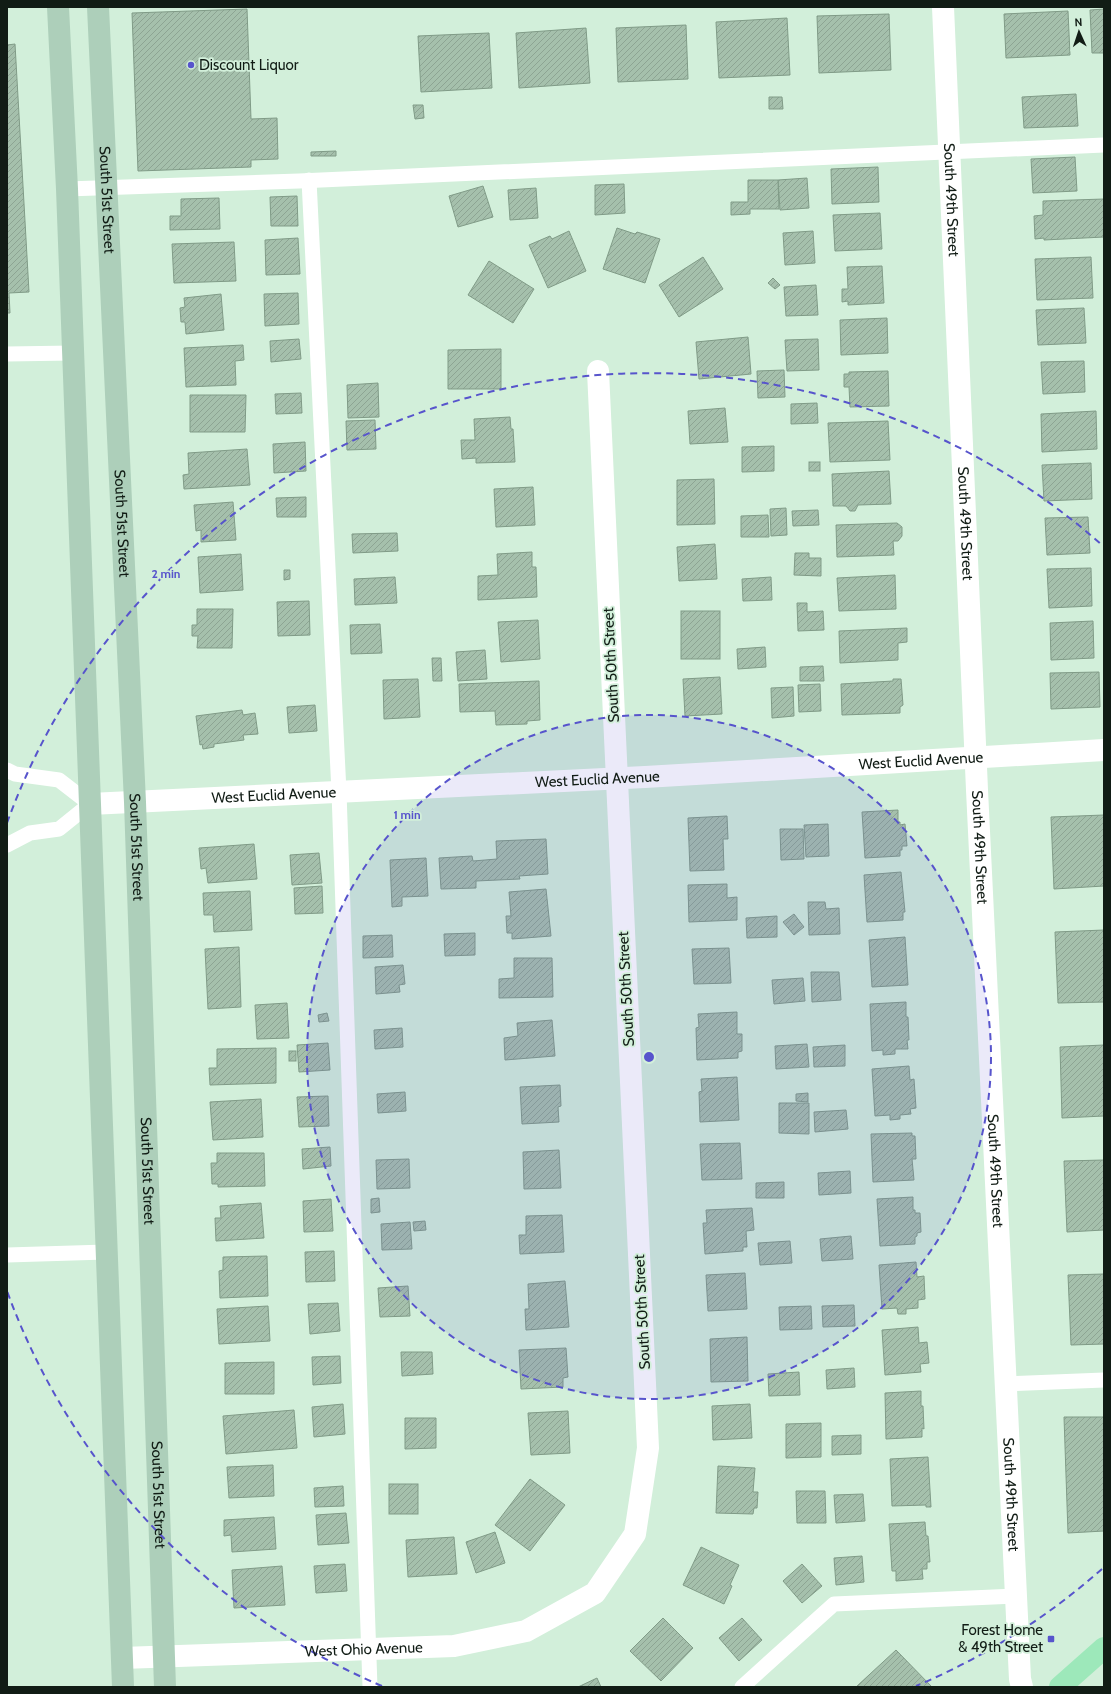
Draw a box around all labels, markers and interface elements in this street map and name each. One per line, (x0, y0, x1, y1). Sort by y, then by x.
north arrow (1059, 12, 1099, 52)
text: N (1074, 15, 1083, 29)
place label: Discount Liquor (199, 56, 299, 74)
marker: Discount Liquor (186, 60, 196, 70)
street label: South 49th Street (940, 143, 963, 257)
street label: South 51st Street (95, 146, 118, 254)
street label: South 49th Street (954, 466, 977, 581)
street label: South 51st Street (111, 469, 134, 578)
text: 2 min (152, 566, 180, 581)
street label: South 50th Street (599, 607, 623, 723)
street label: West Euclid Avenue (858, 748, 984, 773)
street label: West Euclid Avenue (535, 767, 661, 791)
street label: West Euclid Avenue (211, 783, 337, 807)
street label: South 49th Street (968, 790, 992, 904)
street label: South 51st Street (126, 793, 147, 901)
text: 1 min (393, 807, 421, 822)
street label: South 50th Street (614, 931, 638, 1047)
centre of rings (642, 1050, 656, 1064)
street label: South 49th Street (984, 1114, 1007, 1228)
street label: South 51st Street (137, 1117, 158, 1225)
street label: South 50th Street (630, 1254, 654, 1370)
street label: South 49th Street (999, 1437, 1023, 1552)
street label: South 51st Street (148, 1441, 169, 1549)
place label: Forest Home & 49th Street (958, 1621, 1043, 1656)
marker: Forest Home & 49th Street (1046, 1634, 1056, 1644)
street label: West Ohio Avenue (305, 1638, 423, 1660)

